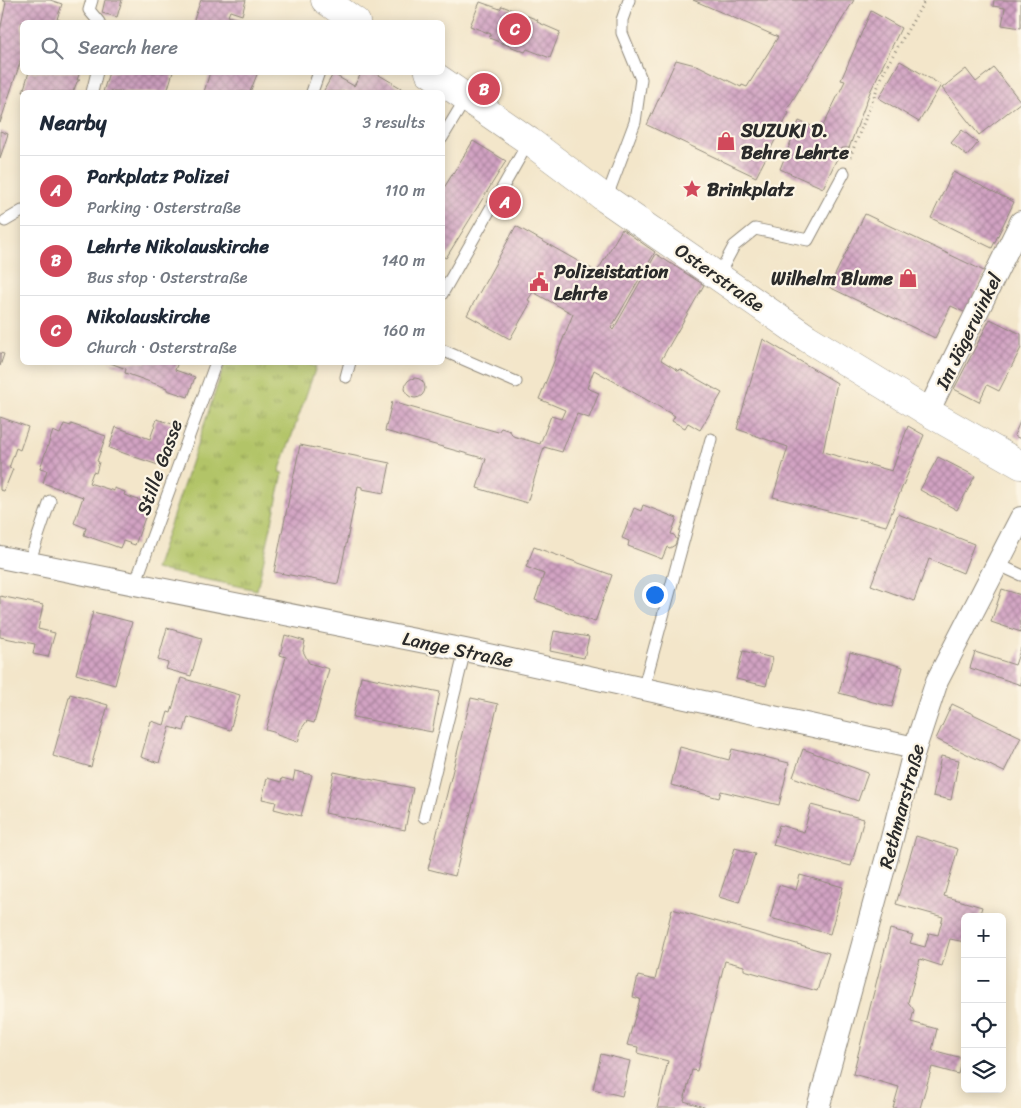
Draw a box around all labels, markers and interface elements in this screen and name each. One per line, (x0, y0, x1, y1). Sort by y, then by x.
pin: C (499, 10, 531, 48)
search box (20, 20, 445, 75)
text: Search here (78, 31, 178, 64)
icon: search (38, 34, 66, 62)
pin: B (468, 70, 500, 108)
text: Nearby (40, 104, 106, 142)
text: 3 results (362, 108, 425, 137)
place label: SUZUKI D. Behre Lehrte (740, 114, 849, 169)
shop icon: SUZUKI D. Behre Lehrte (715, 130, 737, 152)
text: Parkplatz Polizei (87, 160, 229, 193)
place label: Brinkplatz (707, 173, 795, 206)
text: A (51, 176, 61, 205)
text: 110 m (385, 176, 425, 205)
place icon: Brinkplatz (681, 178, 703, 200)
pin: A (489, 183, 521, 221)
text: Parking · Osterstraße (87, 193, 241, 222)
text: Lehrte Nikolauskirche (87, 230, 269, 263)
street label: Osterstraße (668, 234, 772, 321)
text: B (51, 246, 61, 275)
text: 140 m (382, 246, 425, 275)
place label: Polizeistation Lehrte (554, 255, 669, 310)
place label: Wilhelm Blume (771, 262, 893, 295)
text: Bus stop · Osterstraße (87, 263, 247, 292)
shop icon: Wilhelm Blume (897, 267, 919, 289)
street label: Im Jägerwinkel (926, 267, 1011, 396)
public building icon: Polizeistation Lehrte (528, 271, 550, 293)
text: Nikolauskirche (87, 300, 210, 333)
text: C (51, 316, 61, 345)
text: 160 m (382, 316, 425, 345)
text: Church · Osterstraße (87, 333, 237, 362)
street label: Stille Gasse (127, 414, 192, 520)
your location (642, 582, 668, 608)
street label: Lange Straße (399, 622, 517, 677)
street label: Rethmarstraße (869, 740, 934, 872)
map controls (961, 913, 1006, 1093)
button: + (961, 913, 1006, 958)
button: − (961, 958, 1006, 1003)
button: locate (961, 1003, 1006, 1048)
button: layers (961, 1048, 1006, 1093)

